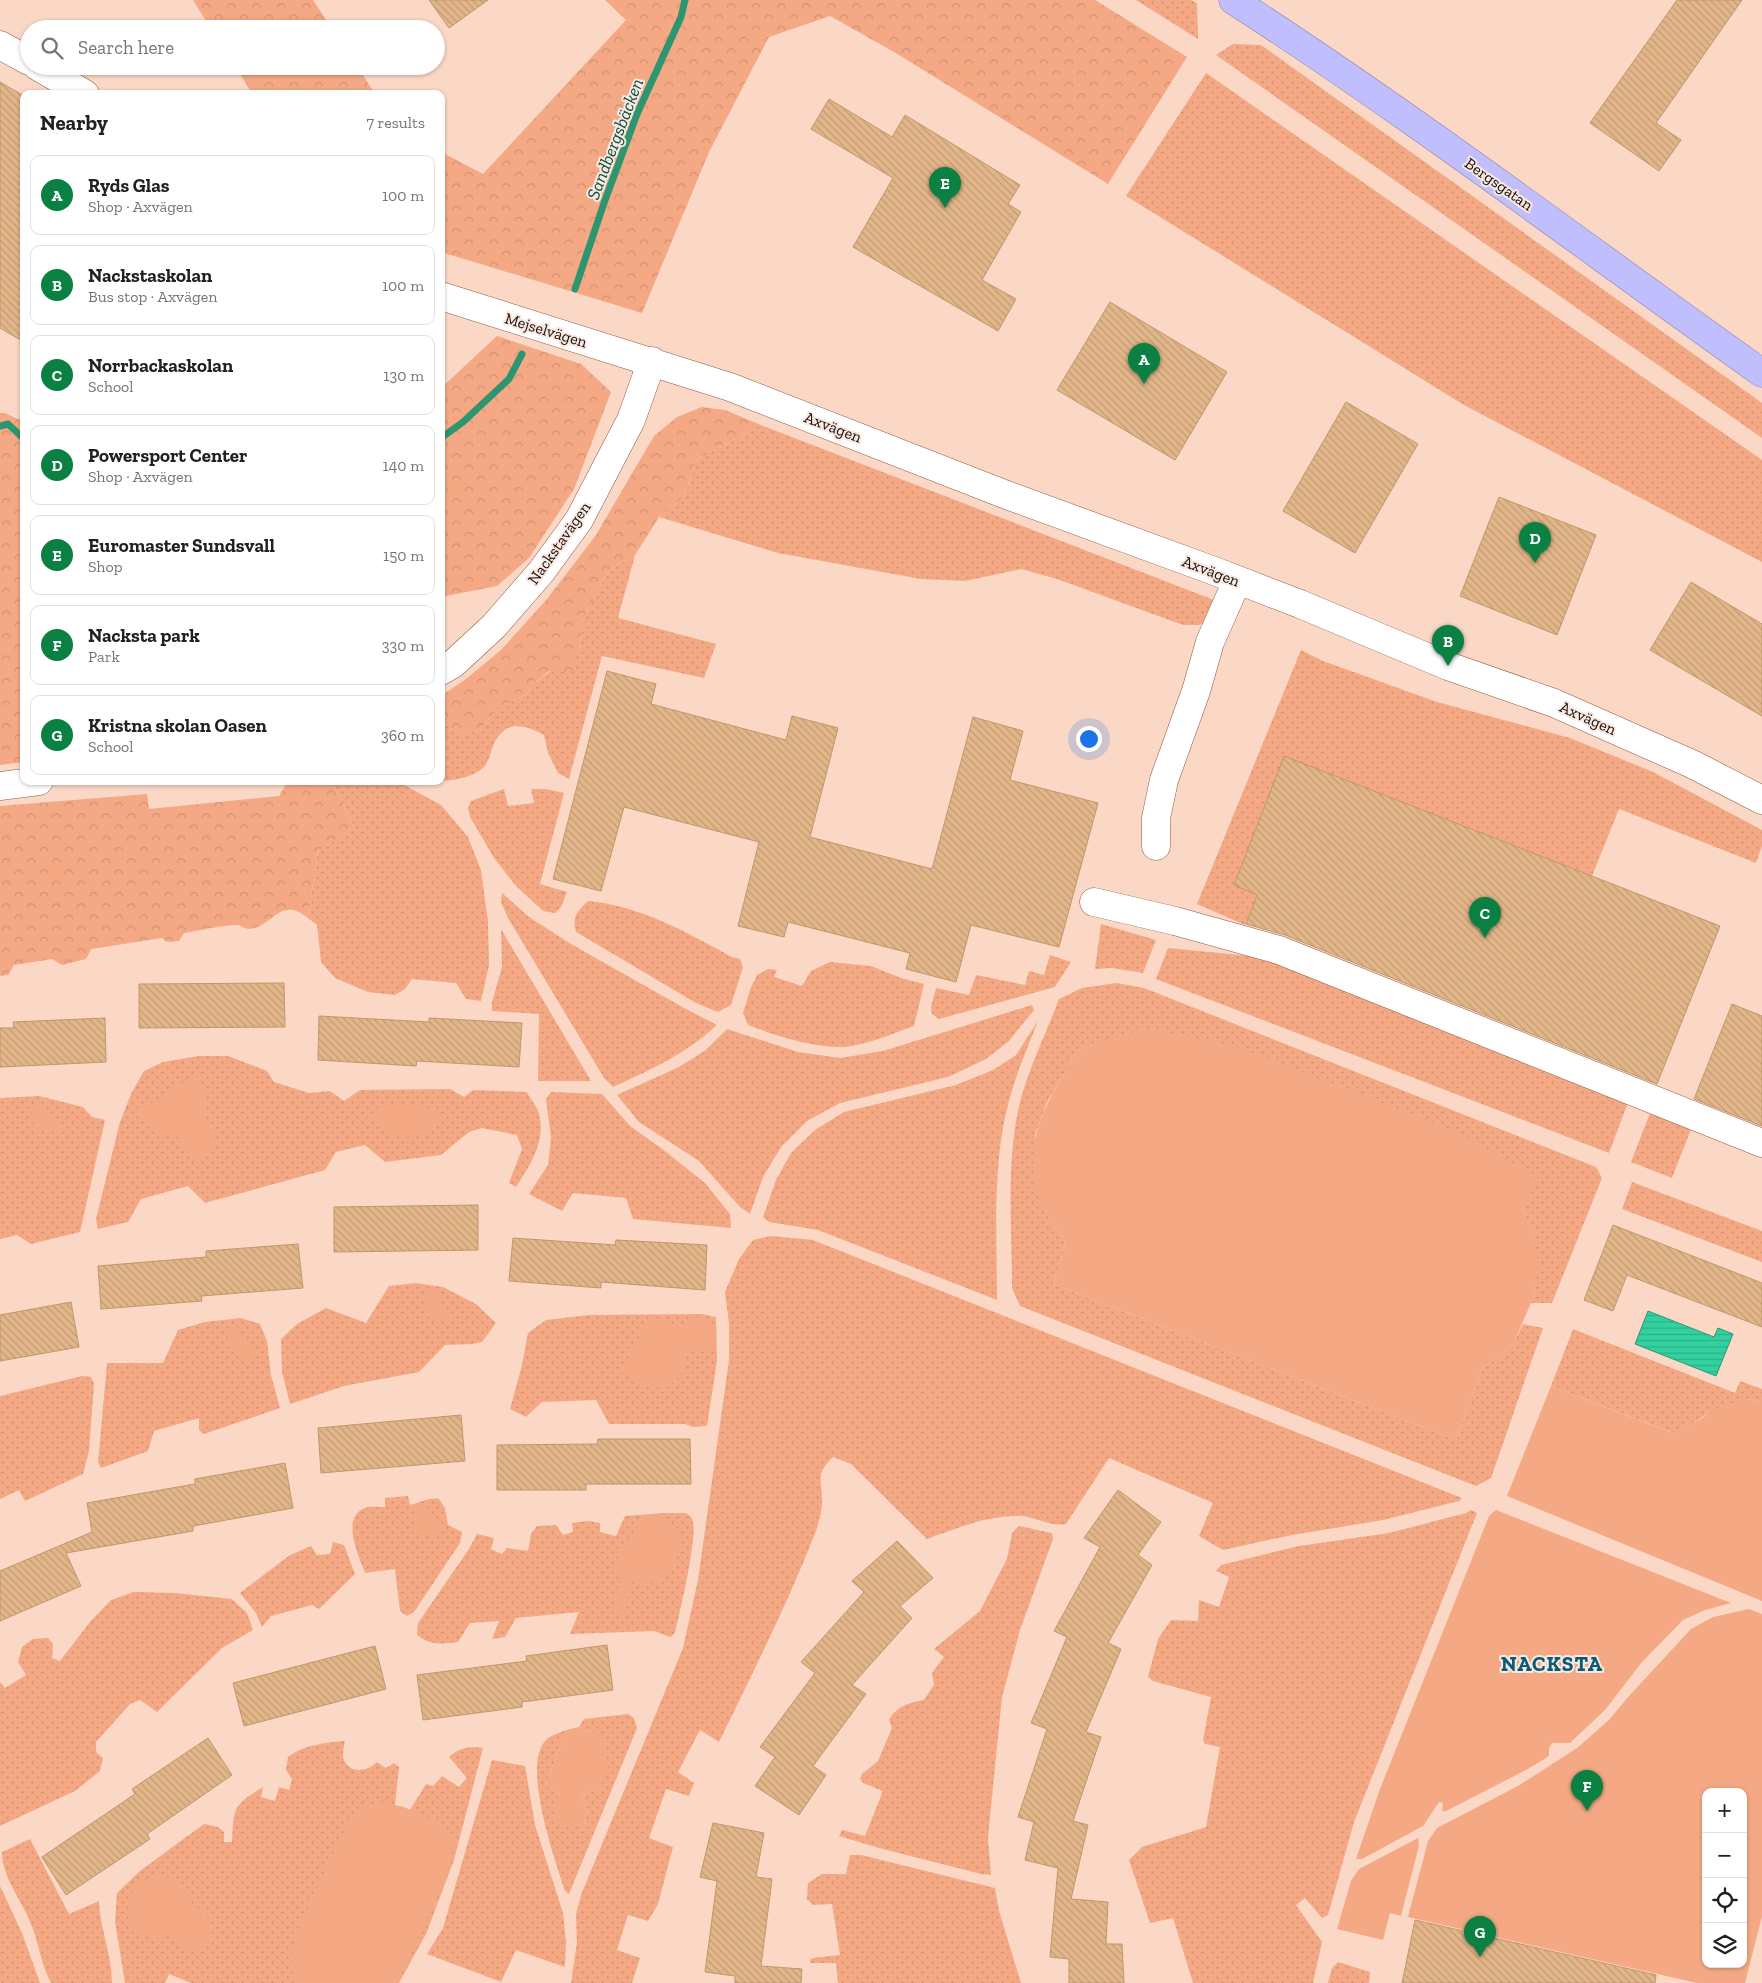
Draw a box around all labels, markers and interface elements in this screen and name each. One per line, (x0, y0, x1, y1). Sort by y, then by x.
search box (20, 20, 445, 75)
icon: search (38, 34, 66, 62)
text: Search here (78, 36, 174, 59)
water label: Sandbergsbäcken (582, 75, 648, 203)
text: Nearby (40, 110, 108, 135)
text: 7 results (366, 113, 425, 132)
street label: Bergsgatan (1461, 154, 1537, 215)
pin: E (929, 167, 961, 208)
text: Ryds Glas (88, 174, 170, 197)
text: A (52, 186, 63, 205)
text: 100 m (382, 186, 424, 205)
text: Shop · Axvägen (88, 197, 193, 216)
text: Nackstaskolan (88, 264, 212, 287)
text: B (52, 276, 62, 295)
text: 100 m (382, 276, 424, 295)
text: Bus stop · Axvägen (88, 287, 217, 306)
street label: Mejselvägen (502, 308, 590, 352)
pin: A (1128, 343, 1160, 384)
text: Norrbackaskolan (88, 354, 233, 377)
text: C (52, 366, 62, 385)
text: 130 m (383, 366, 424, 385)
text: School (88, 377, 134, 396)
street label: Axvägen (802, 407, 865, 447)
text: Powersport Center (88, 444, 247, 467)
text: D (51, 456, 63, 475)
text: 140 m (383, 456, 424, 475)
text: Shop · Axvägen (88, 467, 193, 486)
street label: Nackstavägen (524, 497, 595, 588)
pin: D (1519, 522, 1551, 563)
text: Euromaster Sundsvall (88, 534, 275, 557)
text: E (52, 546, 62, 565)
text: 150 m (383, 546, 424, 565)
street label: Axvägen (1180, 551, 1243, 591)
text: Shop (88, 557, 123, 576)
text: Nacksta park (88, 624, 200, 647)
pin: B (1432, 625, 1464, 666)
text: F (52, 636, 62, 655)
text: 330 m (382, 636, 424, 655)
text: Park (88, 647, 120, 666)
street label: Axvägen (1557, 697, 1620, 739)
text: Kristna skolan Oasen (88, 714, 267, 737)
text: G (52, 726, 62, 745)
text: 360 m (381, 726, 424, 745)
your location (1076, 726, 1102, 752)
text: School (88, 737, 134, 756)
pin: C (1469, 897, 1501, 938)
district label: NACKSTA (1501, 1651, 1603, 1676)
pin: F (1571, 1770, 1603, 1811)
map controls (1702, 1788, 1747, 1968)
button: + (1702, 1788, 1747, 1833)
button: − (1702, 1833, 1747, 1878)
button: locate (1702, 1878, 1747, 1923)
pin: G (1464, 1916, 1496, 1957)
button: layers (1702, 1923, 1747, 1968)

